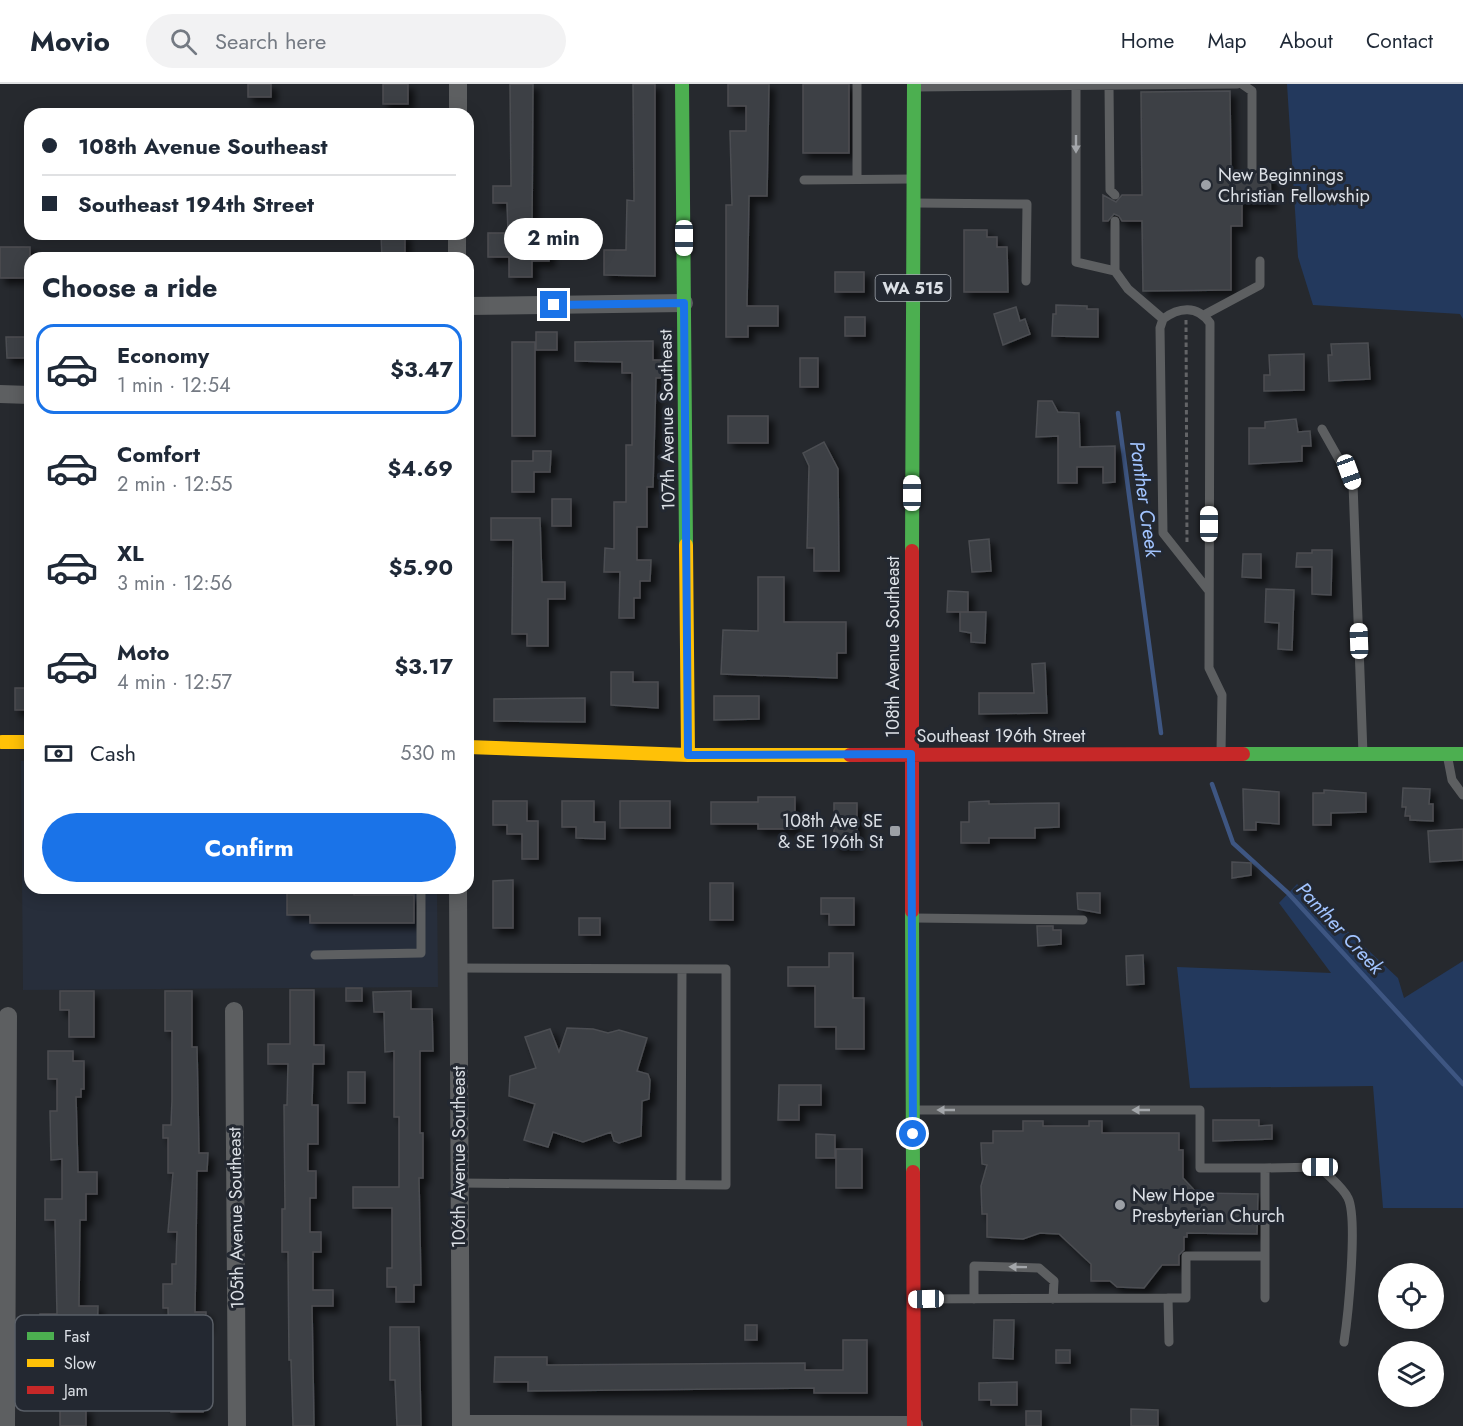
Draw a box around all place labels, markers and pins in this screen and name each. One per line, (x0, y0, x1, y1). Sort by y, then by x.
place label: New Beginnings Christian Fellowship (1218, 162, 1370, 209)
marker: New Beginnings Christian Fellowship (1199, 178, 1213, 192)
place label: 108th Ave SE & SE 196th St (778, 808, 884, 855)
marker: 108th Ave SE & SE 196th St (888, 824, 902, 838)
place label: New Hope Presbyterian Church (1132, 1182, 1285, 1229)
marker: New Hope Presbyterian Church (1113, 1198, 1127, 1212)

